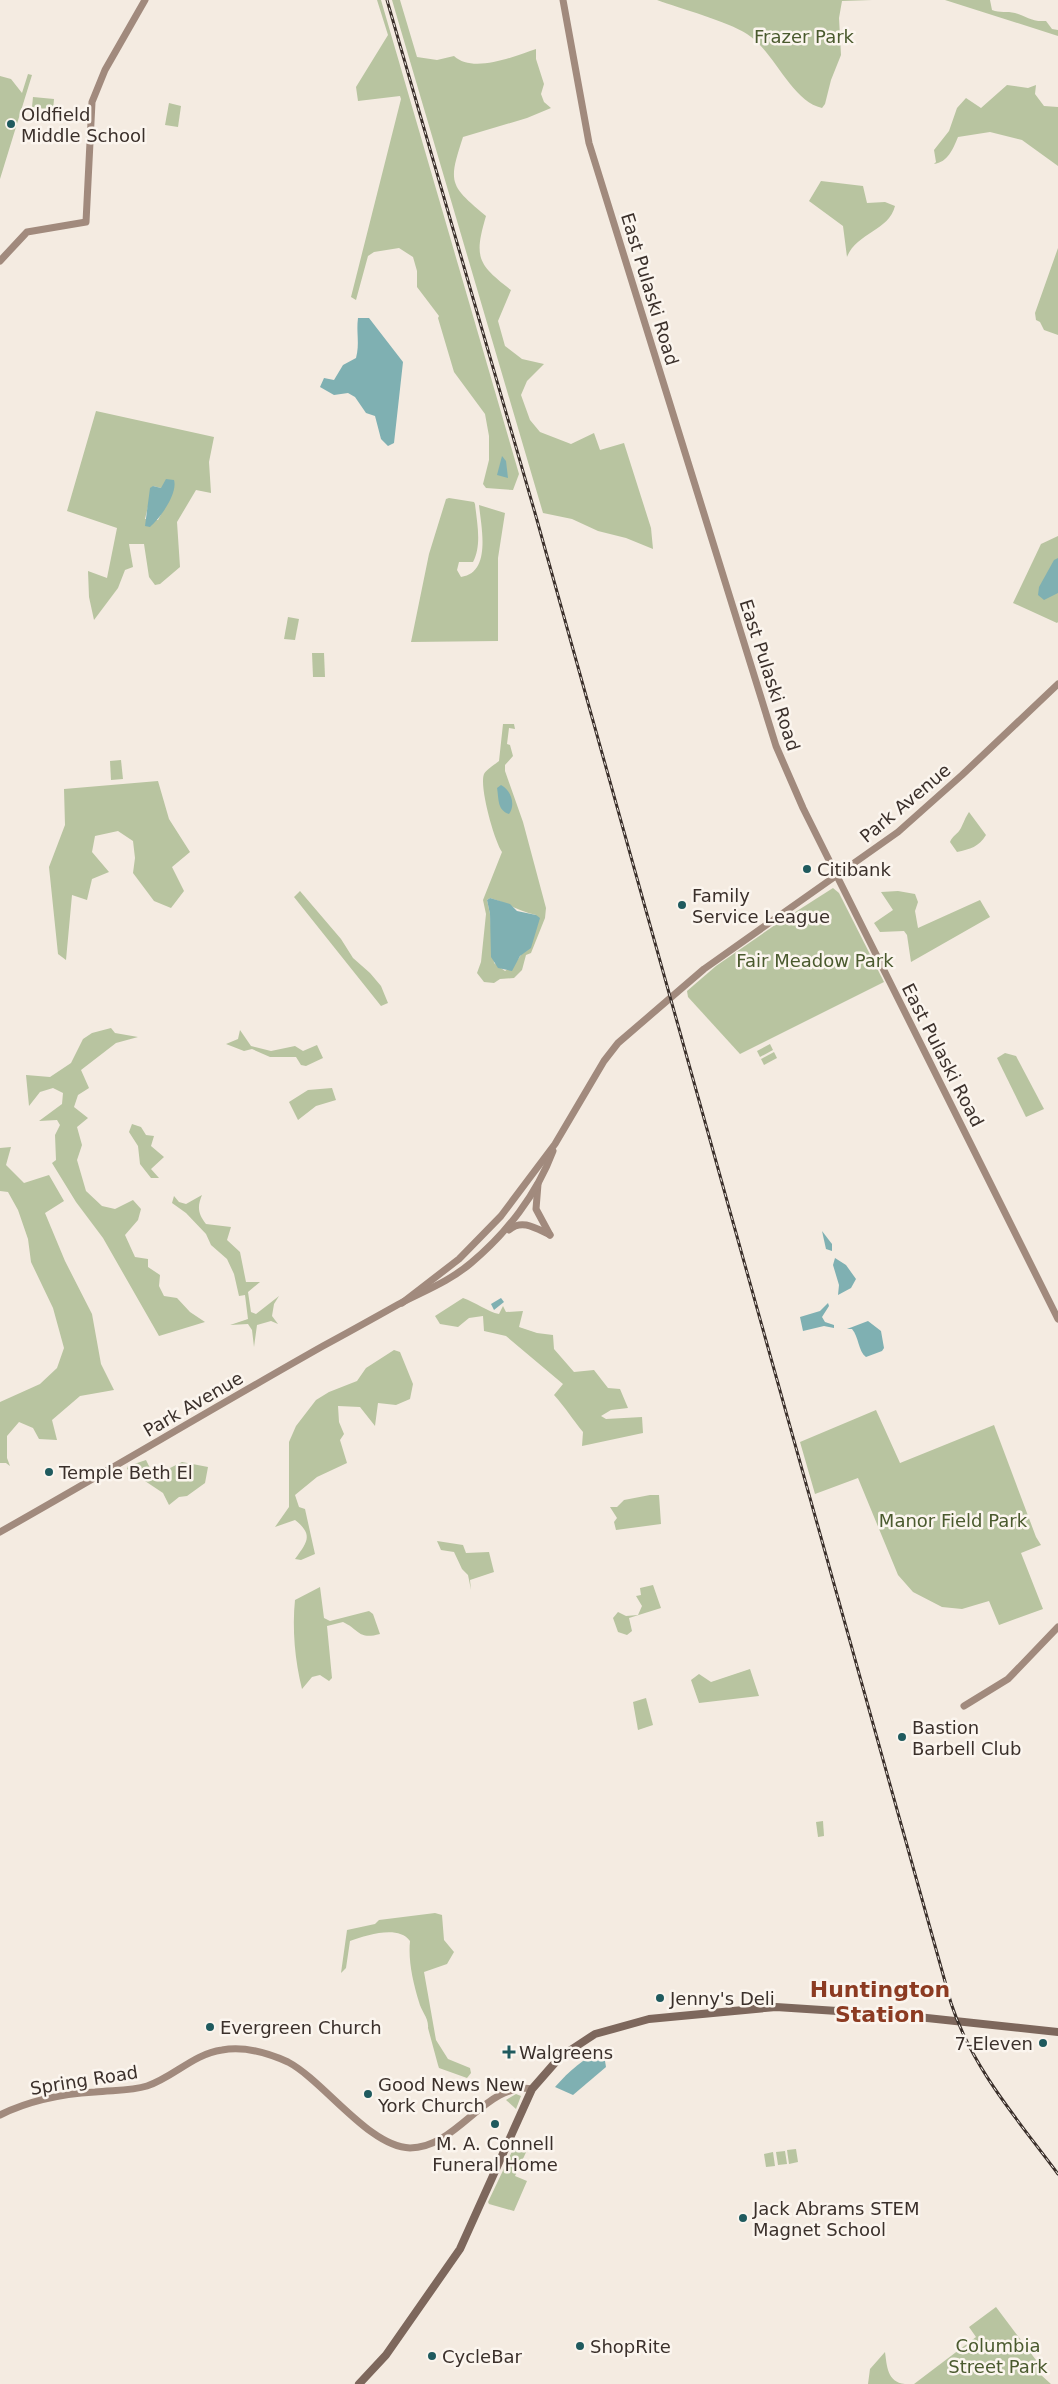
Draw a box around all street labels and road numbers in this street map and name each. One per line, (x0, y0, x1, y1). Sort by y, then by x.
street label: East Pulaski Road (617, 210, 683, 368)
street label: East Pulaski Road (736, 597, 804, 753)
street label: Park Avenue (856, 759, 954, 847)
street label: East Pulaski Road (898, 980, 988, 1130)
street label: Park Avenue (139, 1367, 247, 1441)
street label: Spring Road (29, 2061, 139, 2099)

